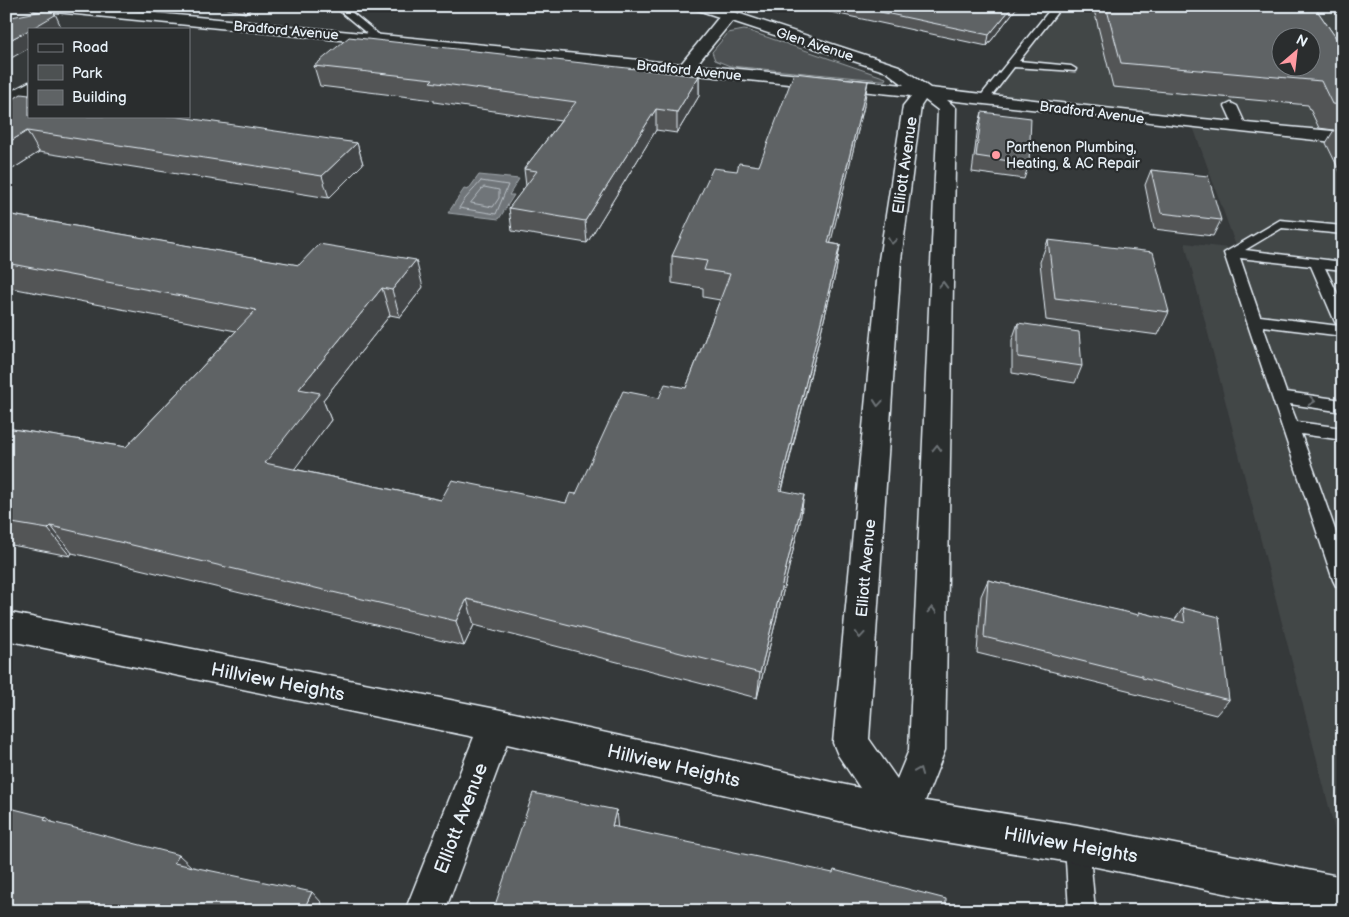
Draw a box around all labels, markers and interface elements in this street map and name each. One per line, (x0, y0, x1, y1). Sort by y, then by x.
street label: Bradford Avenue (233, 17, 339, 44)
street label: Glen Avenue (774, 24, 856, 65)
legend (28, 28, 190, 118)
north arrow (1272, 28, 1322, 78)
text: N (1293, 31, 1311, 51)
text: Road (72, 38, 108, 57)
street label: Bradford Avenue (636, 57, 742, 84)
text: Park (72, 64, 103, 83)
text: Building (72, 88, 127, 107)
street label: Bradford Avenue (1038, 98, 1145, 127)
street label: Elliott Avenue (889, 115, 922, 215)
place label: Parthenon Plumbing, Heating, & AC Repair (1006, 139, 1141, 172)
marker: Parthenon Plumbing, Heating, & AC Repair (990, 149, 1002, 161)
one-way arrow (888, 237, 898, 245)
one-way arrow (937, 281, 948, 289)
one-way arrow (1307, 396, 1316, 406)
one-way arrow (873, 399, 884, 407)
one-way arrow (932, 443, 942, 451)
street label: Elliott Avenue (853, 518, 880, 618)
one-way arrow (926, 606, 937, 614)
one-way arrow (855, 631, 866, 639)
street label: Hillview Heights (209, 658, 346, 707)
street label: Hillview Heights (605, 740, 742, 793)
street label: Elliott Avenue (430, 760, 493, 877)
one-way arrow (912, 767, 923, 776)
street label: Hillview Heights (1002, 822, 1140, 869)

